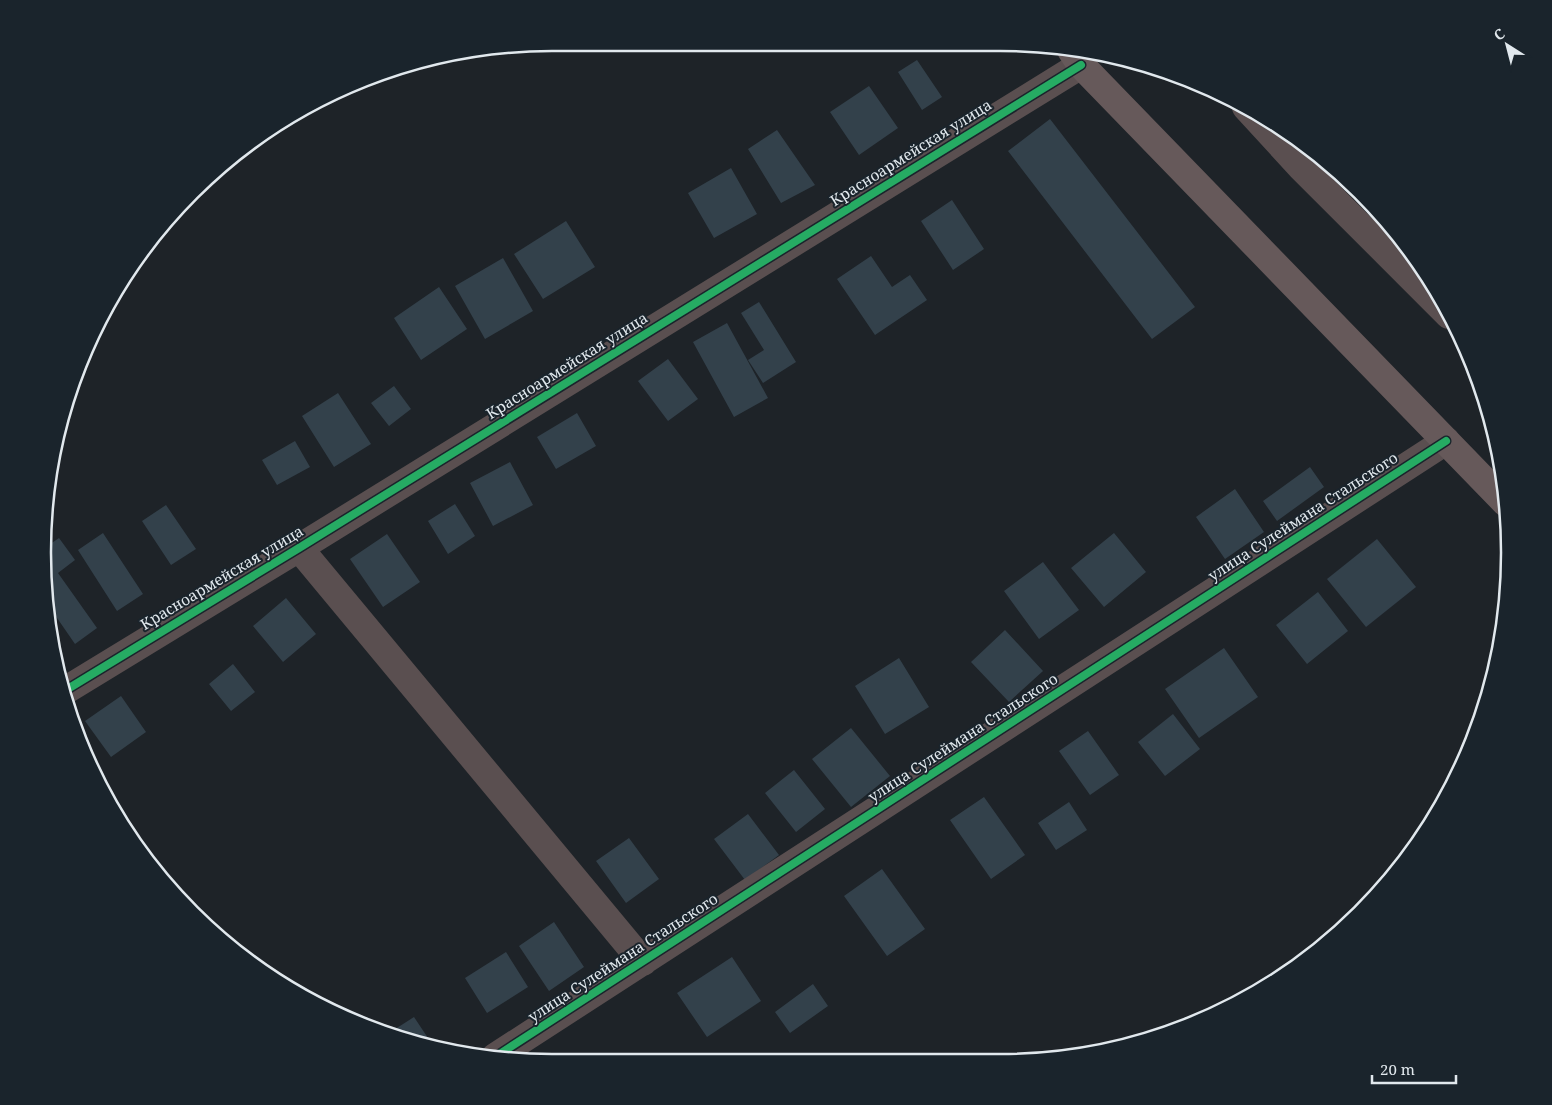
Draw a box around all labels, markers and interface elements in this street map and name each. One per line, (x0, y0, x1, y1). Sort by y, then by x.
north arrow (1482, 20, 1532, 70)
text: С (1490, 24, 1508, 44)
street label: Красноармейская улица (826, 94, 995, 210)
street label: Красноармейская улица (482, 307, 651, 423)
street label: улица Сулеймана Стальского (1204, 447, 1401, 585)
street label: Красноармейская улица (136, 520, 307, 634)
street label: улица Сулеймана Стальского (864, 668, 1061, 806)
street label: улица Сулеймана Стальского (524, 888, 721, 1026)
scale bar (1372, 1052, 1456, 1084)
text: 20 m (1380, 1059, 1415, 1079)

